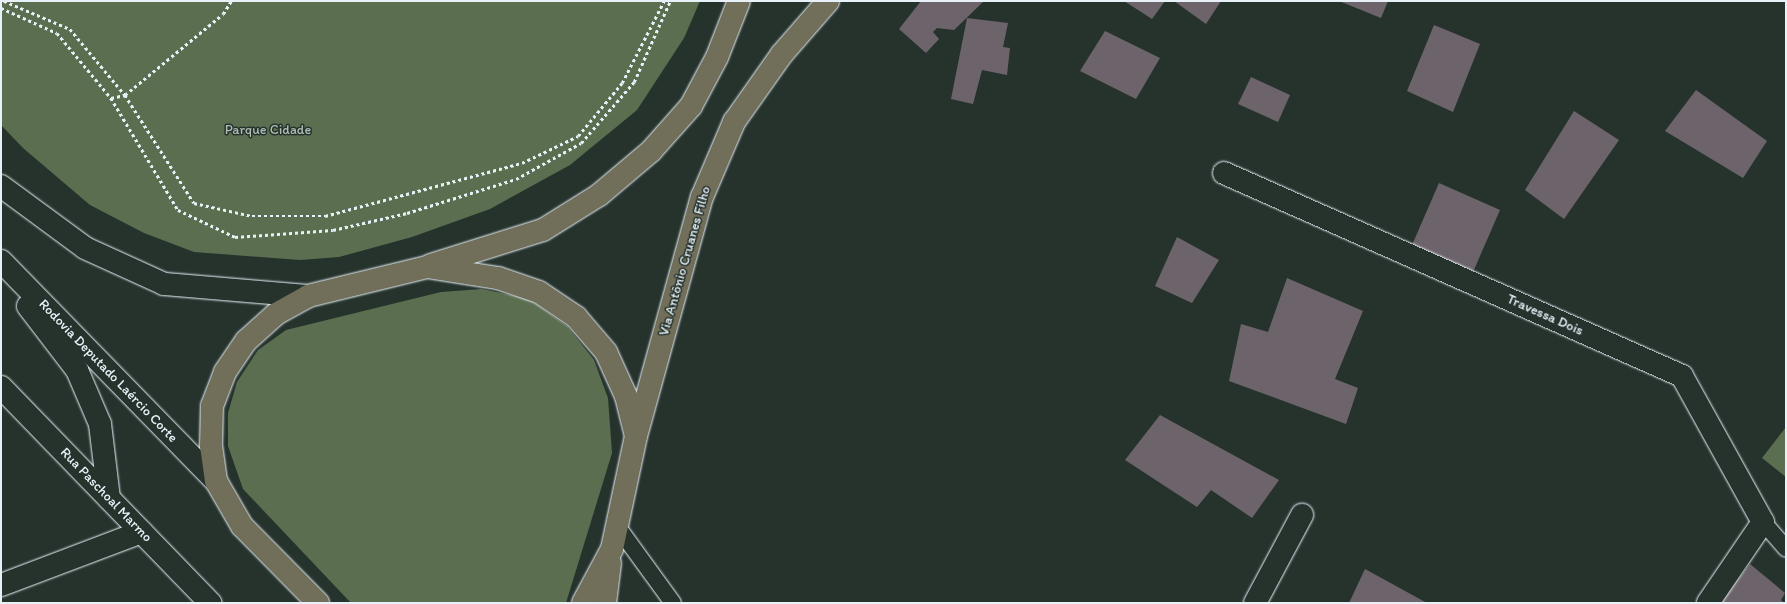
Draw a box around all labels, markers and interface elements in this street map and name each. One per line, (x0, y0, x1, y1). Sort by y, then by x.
park label: Parque Cidade (225, 122, 311, 138)
street label: Via Antônio Cruanes Filho (656, 184, 714, 338)
street label: Travessa Dois (1504, 291, 1586, 339)
street label: Rodovia Deputado Laércio Corte (35, 296, 181, 446)
street label: Rua Paschoal Marmo (57, 444, 155, 546)

